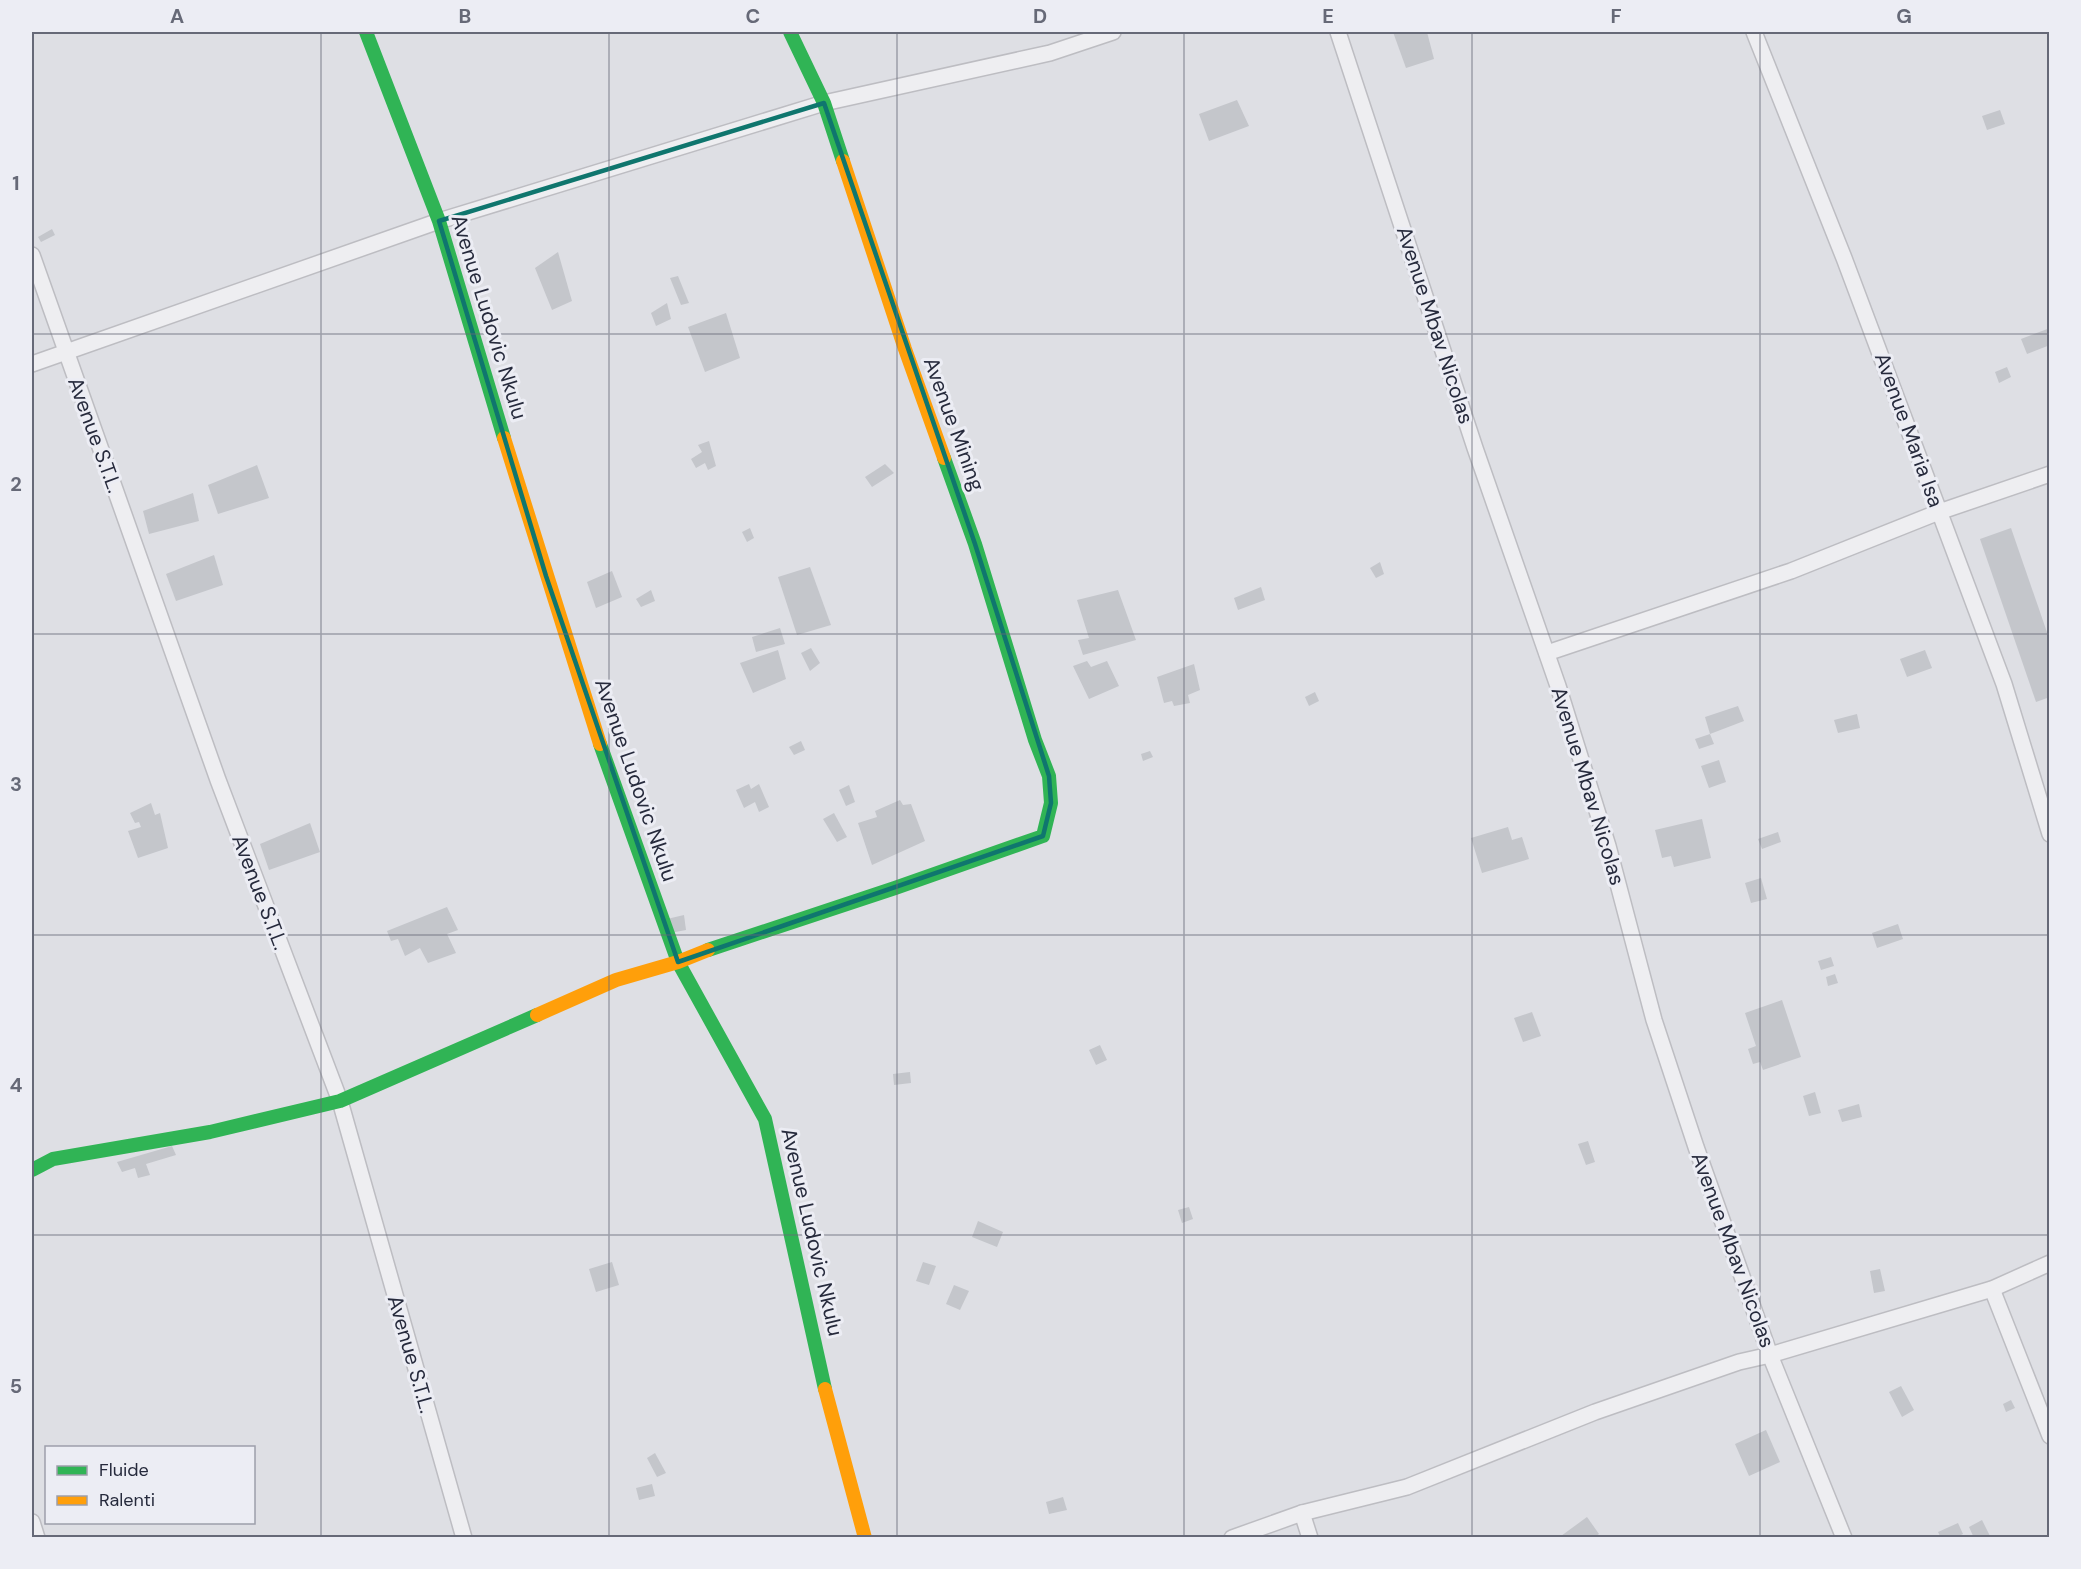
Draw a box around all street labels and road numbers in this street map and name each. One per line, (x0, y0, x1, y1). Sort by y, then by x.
street label: Avenue Ludovic Nkulu (445, 211, 533, 423)
street label: Avenue Mbav Nicolas (1390, 223, 1480, 427)
street label: Avenue Maria Isa (1868, 349, 1950, 511)
street label: Avenue Mining (917, 353, 991, 495)
street label: Avenue S.T.L. (61, 373, 129, 497)
street label: Avenue Ludovic Nkulu (588, 675, 684, 885)
street label: Avenue Mbav Nicolas (1544, 683, 1632, 889)
street label: Avenue S.T.L. (225, 830, 295, 954)
street label: Avenue Ludovic Nkulu (774, 1125, 850, 1339)
street label: Avenue Mbav Nicolas (1685, 1148, 1781, 1352)
street label: Avenue S.T.L. (381, 1292, 441, 1416)

